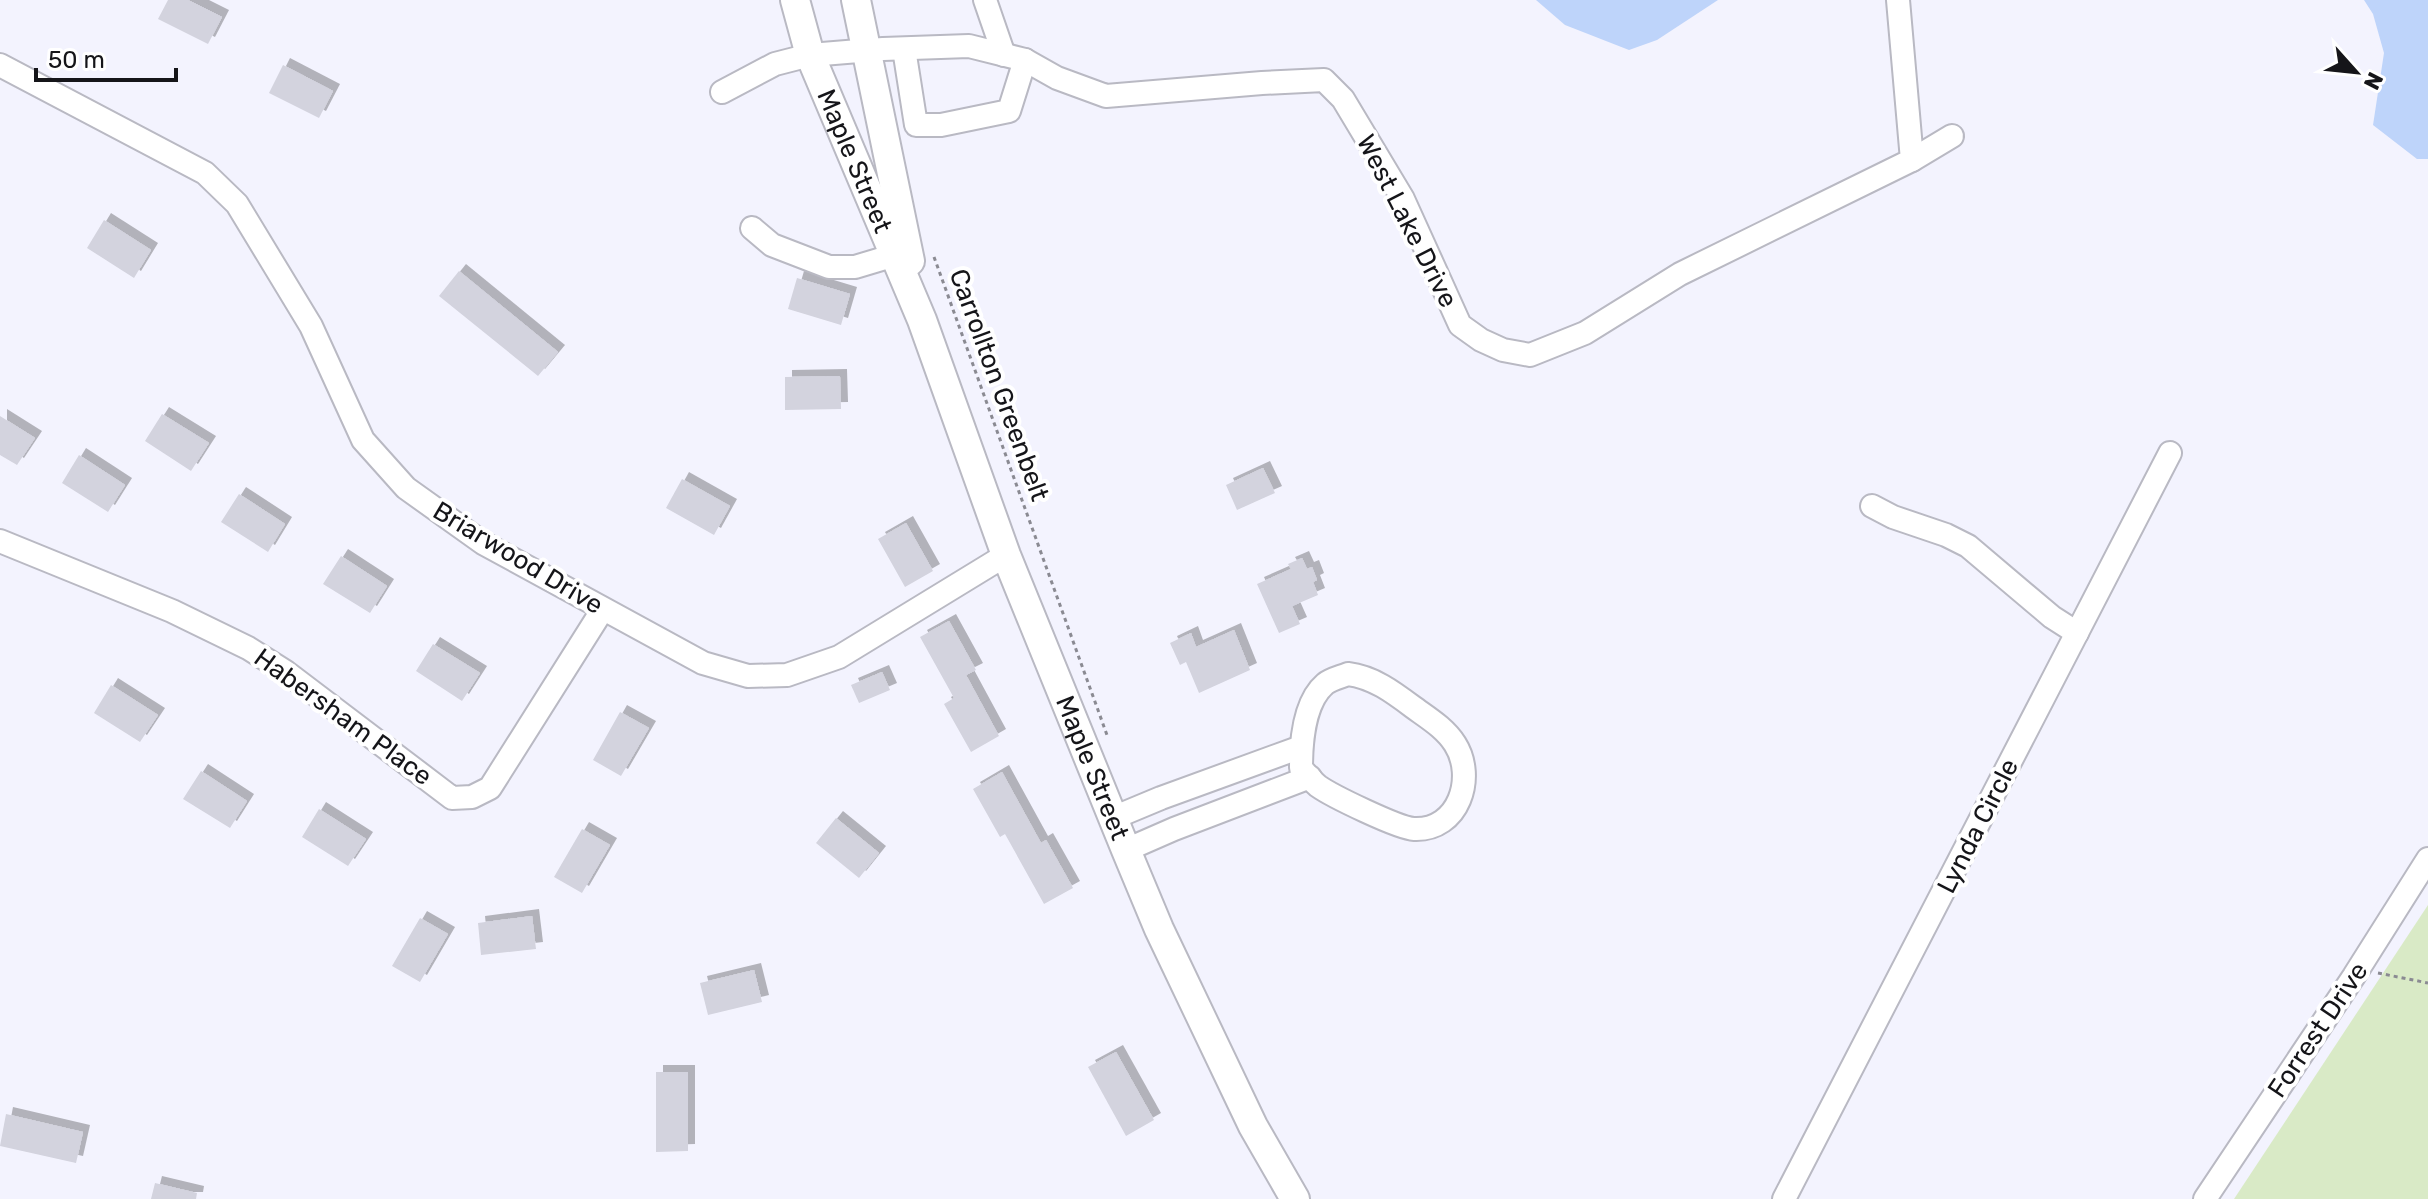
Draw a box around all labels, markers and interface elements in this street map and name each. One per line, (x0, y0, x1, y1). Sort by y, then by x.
scale bar (36, 32, 176, 82)
north arrow (2316, 32, 2396, 112)
text: 50 m (48, 46, 105, 74)
text: N (2358, 68, 2389, 94)
street label: Maple Street (811, 84, 899, 237)
street label: West Lake Drive (1350, 129, 1464, 313)
street label: Carrollton Greenbelt (943, 265, 1055, 505)
street label: Briarwood Drive (428, 495, 608, 621)
street label: Habersham Place (248, 642, 438, 792)
street label: Maple Street (1049, 691, 1136, 845)
street label: Lynda Circle (1931, 754, 2025, 898)
street label: Forrest Drive (2261, 957, 2375, 1103)

